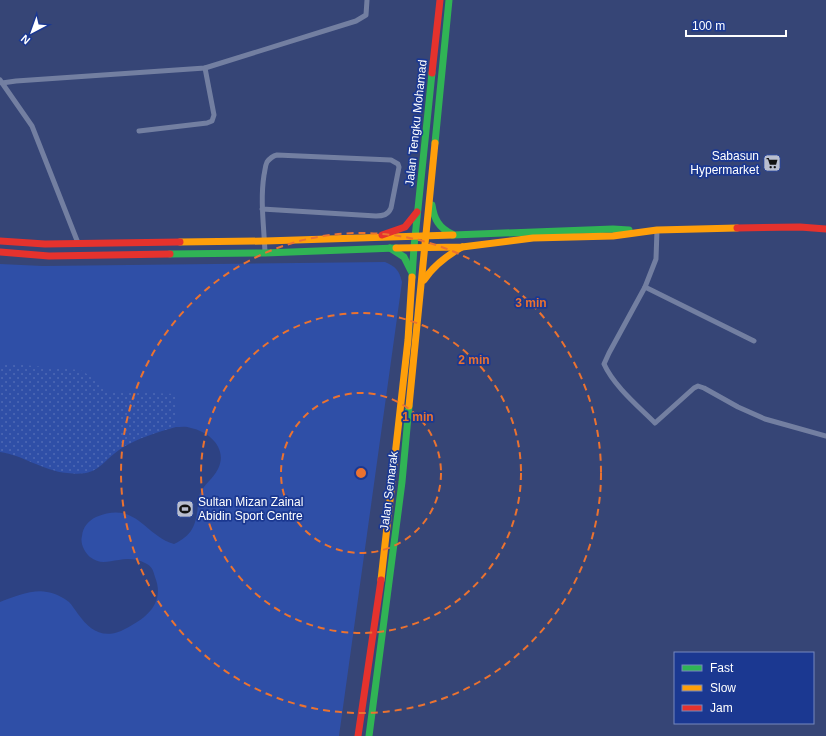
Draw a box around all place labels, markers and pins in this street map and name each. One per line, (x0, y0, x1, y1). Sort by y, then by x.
place label: Sabasun Hypermarket (690, 149, 760, 177)
supermarket icon: Sabasun Hypermarket (762, 153, 782, 173)
centre of rings (354, 466, 368, 480)
place label: Sultan Mizan Zainal Abidin Sport Centre (198, 495, 303, 523)
sports icon: Sultan Mizan Zainal Abidin Sport Centre (175, 499, 195, 519)

